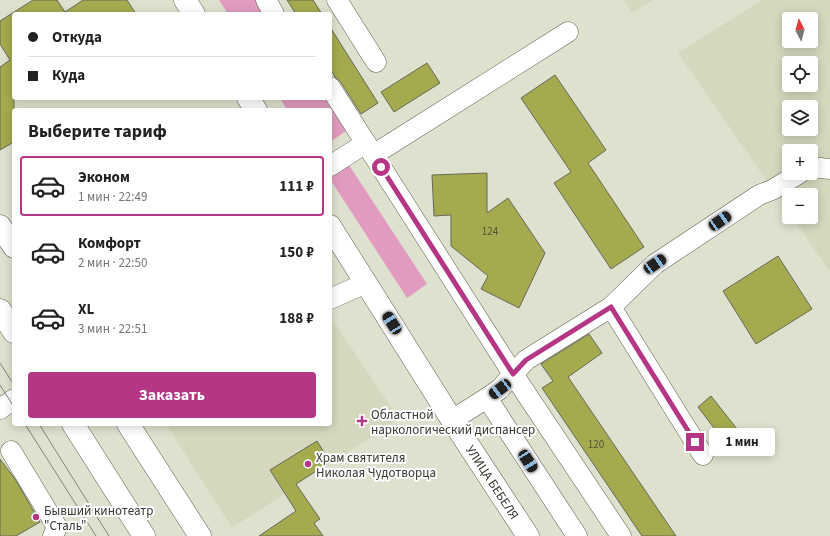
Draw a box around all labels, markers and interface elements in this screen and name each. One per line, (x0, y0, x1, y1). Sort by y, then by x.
north arrow (782, 12, 818, 48)
map controls (782, 12, 818, 224)
text: Откуда (52, 27, 102, 48)
button: locate (782, 56, 818, 92)
text: Куда (52, 65, 85, 86)
button: layers (782, 100, 818, 136)
text: Выберите тариф (28, 119, 167, 144)
button: + (782, 144, 818, 180)
route start (372, 158, 390, 176)
text: Эконом (78, 167, 130, 188)
icon: car (30, 168, 66, 204)
text: 111 ₽ (279, 176, 314, 197)
text: 1 мин · 22:49 (78, 188, 147, 206)
button: − (782, 188, 818, 224)
car (707, 209, 733, 233)
house number: 124 (482, 224, 499, 239)
text: Комфорт (78, 233, 141, 254)
icon: car (30, 234, 66, 270)
text: 150 ₽ (279, 242, 314, 263)
car (642, 252, 668, 276)
text: 2 мин · 22:50 (78, 254, 147, 272)
text: XL (78, 299, 94, 320)
icon: car (30, 300, 66, 336)
text: 188 ₽ (279, 308, 314, 329)
car (381, 310, 403, 336)
text: 3 мин · 22:51 (78, 320, 147, 338)
button: Заказать (28, 372, 316, 418)
car (487, 377, 513, 401)
place label: Областной наркологический диспансер (371, 406, 535, 439)
marker: Областной наркологический диспансер (356, 415, 368, 427)
callout: 1 мин (709, 428, 775, 456)
route end (686, 433, 704, 451)
text: 1 мин (725, 433, 759, 451)
house number: 120 (588, 437, 604, 452)
street label: УЛИЦА БЕБЕЛЯ (461, 442, 523, 523)
car (516, 448, 540, 474)
place label: Храм святителя Николая Чудотворца (316, 449, 436, 482)
marker: Храм святителя Николая Чудотворца (303, 459, 313, 469)
place label: Бывший кинотеатр "Сталь" (44, 502, 153, 535)
marker: Бывший кинотеатр "Сталь" (31, 512, 41, 522)

